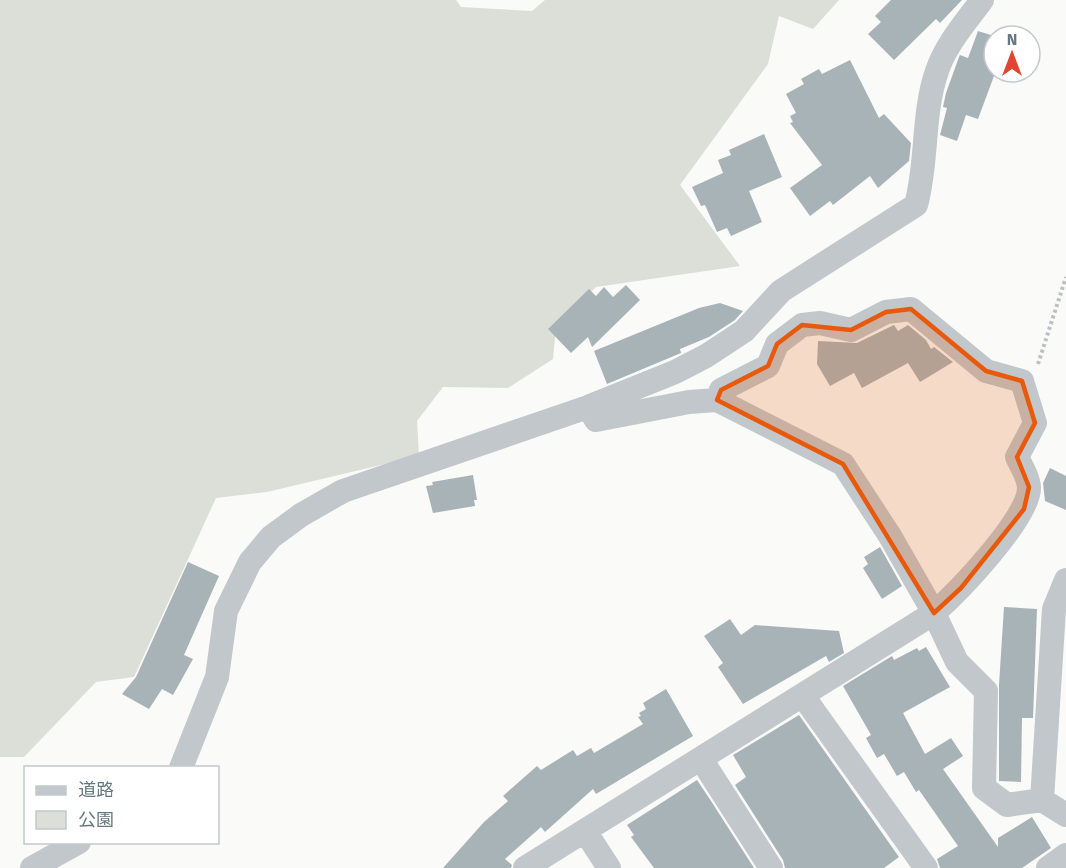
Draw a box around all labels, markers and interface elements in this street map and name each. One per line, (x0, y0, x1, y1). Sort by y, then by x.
north arrow (982, 24, 1042, 84)
text: N (1007, 30, 1017, 49)
legend (24, 766, 219, 844)
text: 道路 (78, 779, 114, 801)
text: 公園 (78, 809, 114, 831)

